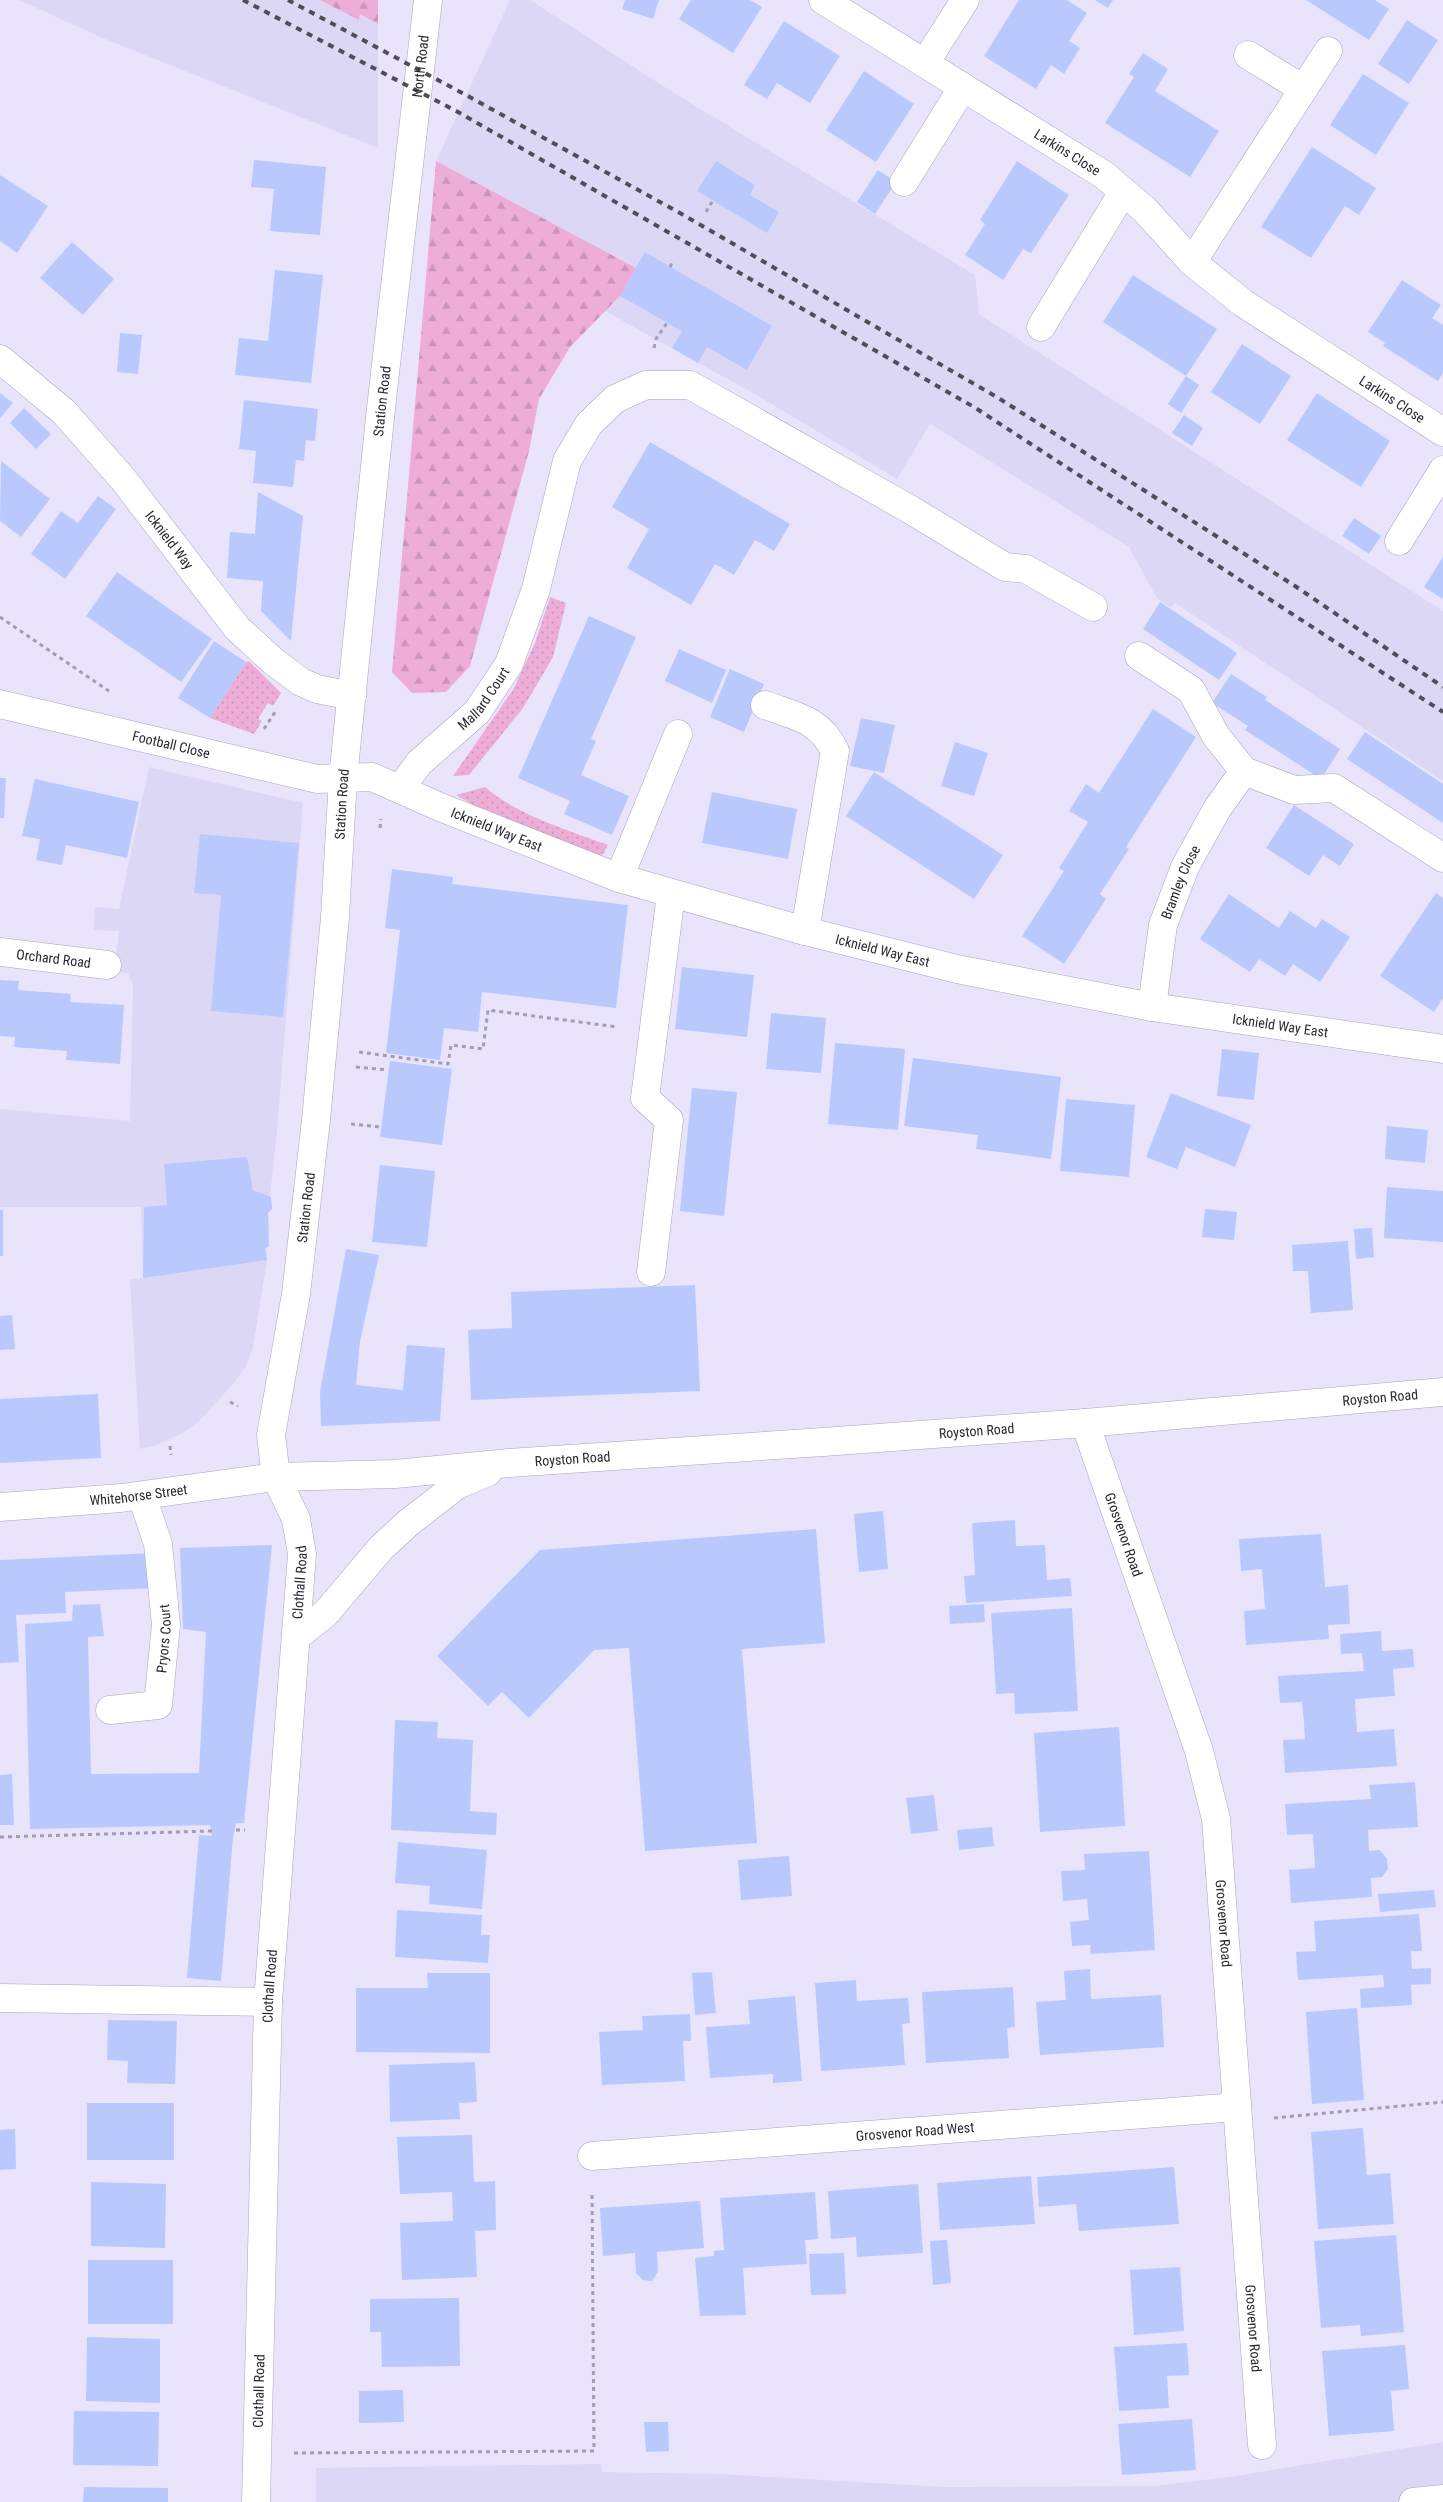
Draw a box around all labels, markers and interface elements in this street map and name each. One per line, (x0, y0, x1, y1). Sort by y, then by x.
street label: North Road (409, 34, 432, 98)
street label: Larkins Close (1032, 126, 1104, 179)
street label: Station Road (370, 365, 394, 437)
street label: Larkins Close (1356, 372, 1428, 426)
street label: Icknield Way (142, 508, 197, 572)
street label: Mallard Court (454, 664, 513, 733)
street label: Football Close (131, 728, 212, 762)
street label: Station Road (331, 768, 352, 840)
street label: Icknield Way East (449, 804, 544, 855)
street label: Bramley Close (1158, 842, 1204, 921)
street label: Icknield Way East (834, 931, 931, 970)
street label: Orchard Road (15, 946, 92, 971)
street label: Icknield Way East (1231, 1011, 1329, 1040)
street label: Station Road (294, 1172, 318, 1244)
street label: Royston Road (1342, 1386, 1419, 1409)
street label: Royston Road (938, 1420, 1015, 1442)
street label: Royston Road (534, 1448, 611, 1469)
street label: Whitehorse Street (89, 1481, 188, 1508)
street label: Grosvenor Road (1102, 1490, 1146, 1579)
street label: Clothall Road (289, 1544, 310, 1620)
street label: Pryors Court (153, 1603, 174, 1674)
street label: Grosvenor Road (1212, 1879, 1235, 1968)
street label: Clothall Road (259, 1949, 280, 2023)
street label: Grosvenor Road West (855, 2119, 975, 2144)
street label: Grosvenor Road (1242, 2284, 1265, 2373)
street label: Clothall Road (250, 2354, 268, 2428)

